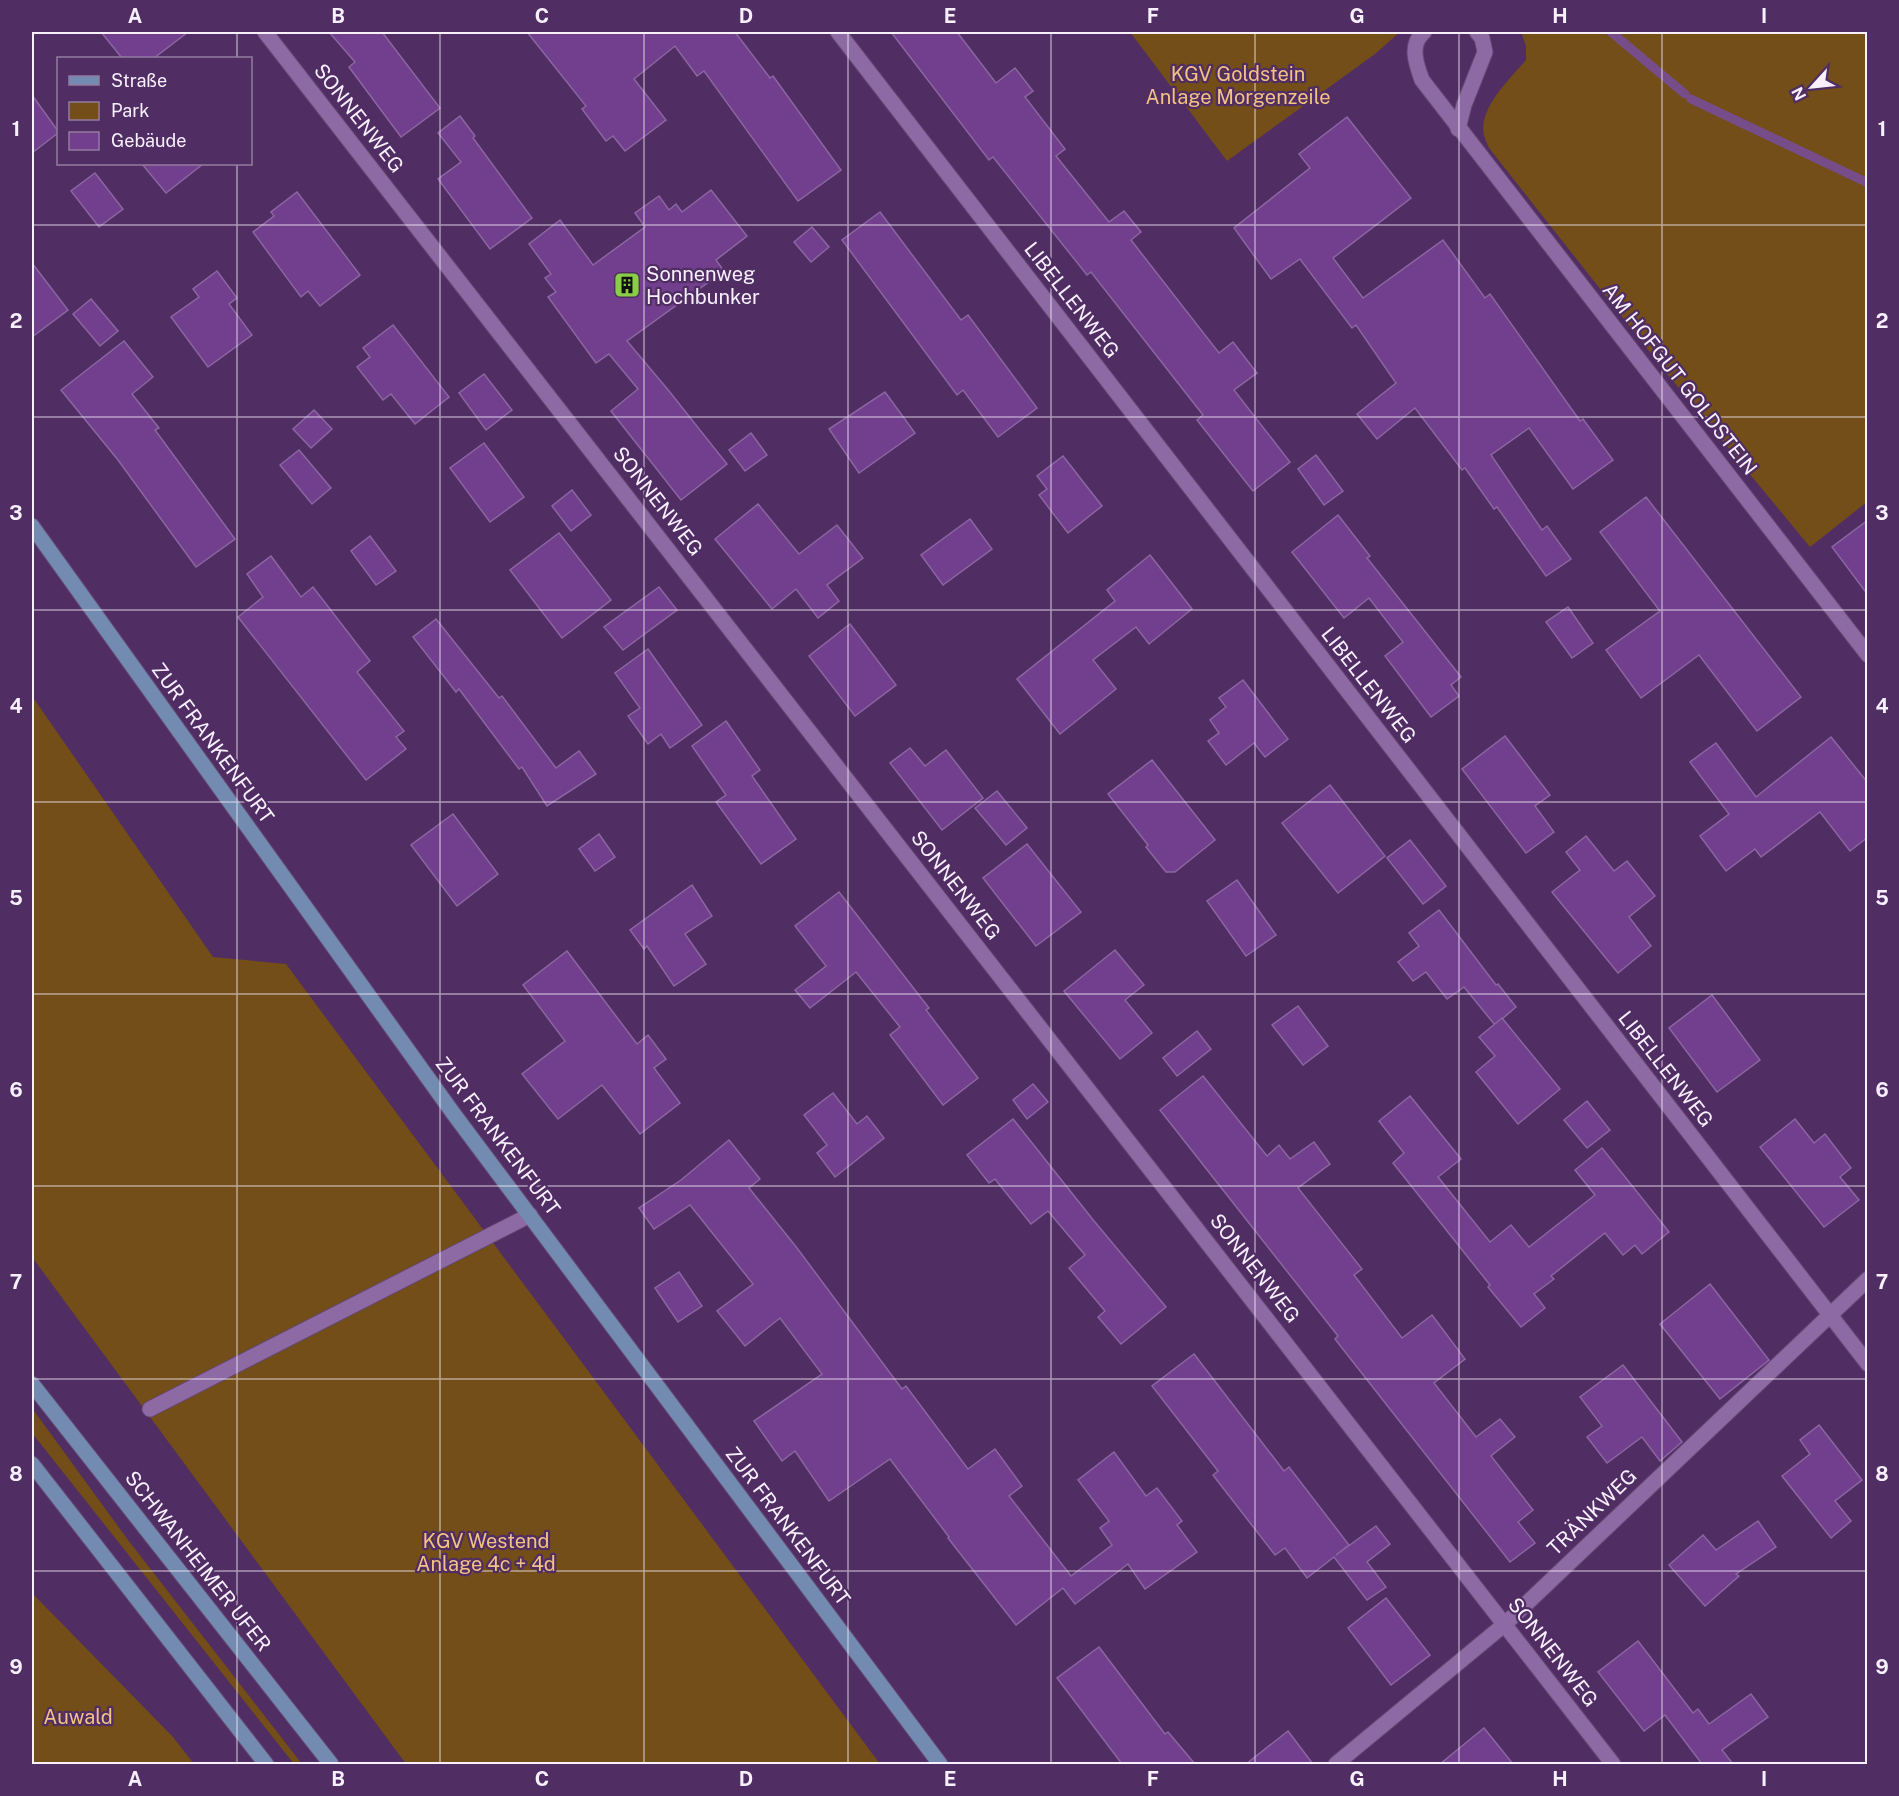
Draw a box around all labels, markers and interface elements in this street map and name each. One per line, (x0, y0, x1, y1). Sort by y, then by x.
text: A (128, 4, 142, 28)
text: B (331, 4, 345, 28)
text: C (535, 4, 549, 28)
text: D (739, 4, 753, 28)
text: E (944, 4, 956, 28)
text: F (1147, 4, 1159, 28)
text: G (1349, 4, 1365, 28)
text: H (1552, 4, 1568, 28)
text: I (1761, 4, 1767, 28)
legend (57, 57, 252, 165)
north arrow (1782, 57, 1842, 117)
street label: SONNENWEG (309, 59, 409, 177)
park label: KGV Goldstein Anlage Morgenzeile (1145, 62, 1331, 109)
text: Straße (111, 70, 167, 91)
text: N (1788, 84, 1810, 103)
text: Park (111, 100, 149, 121)
text: 1 (12, 117, 20, 141)
text: 1 (1878, 117, 1886, 141)
text: Gebäude (111, 130, 186, 151)
street label: LIBELLENWEG (1019, 237, 1125, 363)
place label: Sonnenweg Hochbunker (646, 262, 760, 309)
building icon: Sonnenweg Hochbunker (612, 270, 642, 300)
street label: AM HOFGUT GOLDSTEIN (1598, 278, 1762, 480)
text: 2 (10, 309, 22, 333)
text: 2 (1876, 309, 1888, 333)
street label: SONNENWEG (608, 442, 708, 560)
text: 3 (9, 501, 23, 525)
text: 3 (1875, 501, 1889, 525)
street label: LIBELLENWEG (1316, 622, 1422, 748)
street label: ZUR FRANKENFURT (147, 658, 279, 828)
text: 4 (9, 694, 23, 718)
text: 4 (1875, 694, 1889, 718)
street label: SONNENWEG (906, 826, 1006, 944)
text: 5 (9, 886, 23, 910)
text: 5 (1875, 886, 1889, 910)
street label: LIBELLENWEG (1613, 1006, 1719, 1132)
street label: ZUR FRANKENFURT (431, 1052, 565, 1220)
text: 6 (9, 1078, 23, 1102)
text: 6 (1875, 1078, 1889, 1102)
street label: SONNENWEG (1205, 1209, 1305, 1327)
text: 7 (10, 1270, 22, 1294)
text: 7 (1876, 1270, 1888, 1294)
street label: ZUR FRANKENFURT (721, 1442, 855, 1610)
text: 8 (9, 1462, 23, 1486)
text: 8 (1875, 1462, 1889, 1486)
street label: TRÄNKWEG (1542, 1464, 1642, 1560)
street label: SCHWANHEIMER UFER (120, 1466, 276, 1656)
park label: KGV Westend Anlage 4c + 4d (416, 1529, 556, 1576)
street label: SONNENWEG (1503, 1593, 1603, 1711)
text: 9 (9, 1655, 23, 1679)
text: 9 (1875, 1655, 1889, 1679)
park label: Auwald (43, 1705, 113, 1729)
text: A (128, 1767, 142, 1791)
text: B (331, 1767, 345, 1791)
text: C (535, 1767, 549, 1791)
text: D (739, 1767, 753, 1791)
text: E (944, 1767, 956, 1791)
text: F (1147, 1767, 1159, 1791)
text: G (1349, 1767, 1365, 1791)
text: H (1552, 1767, 1568, 1791)
text: I (1761, 1767, 1767, 1791)

